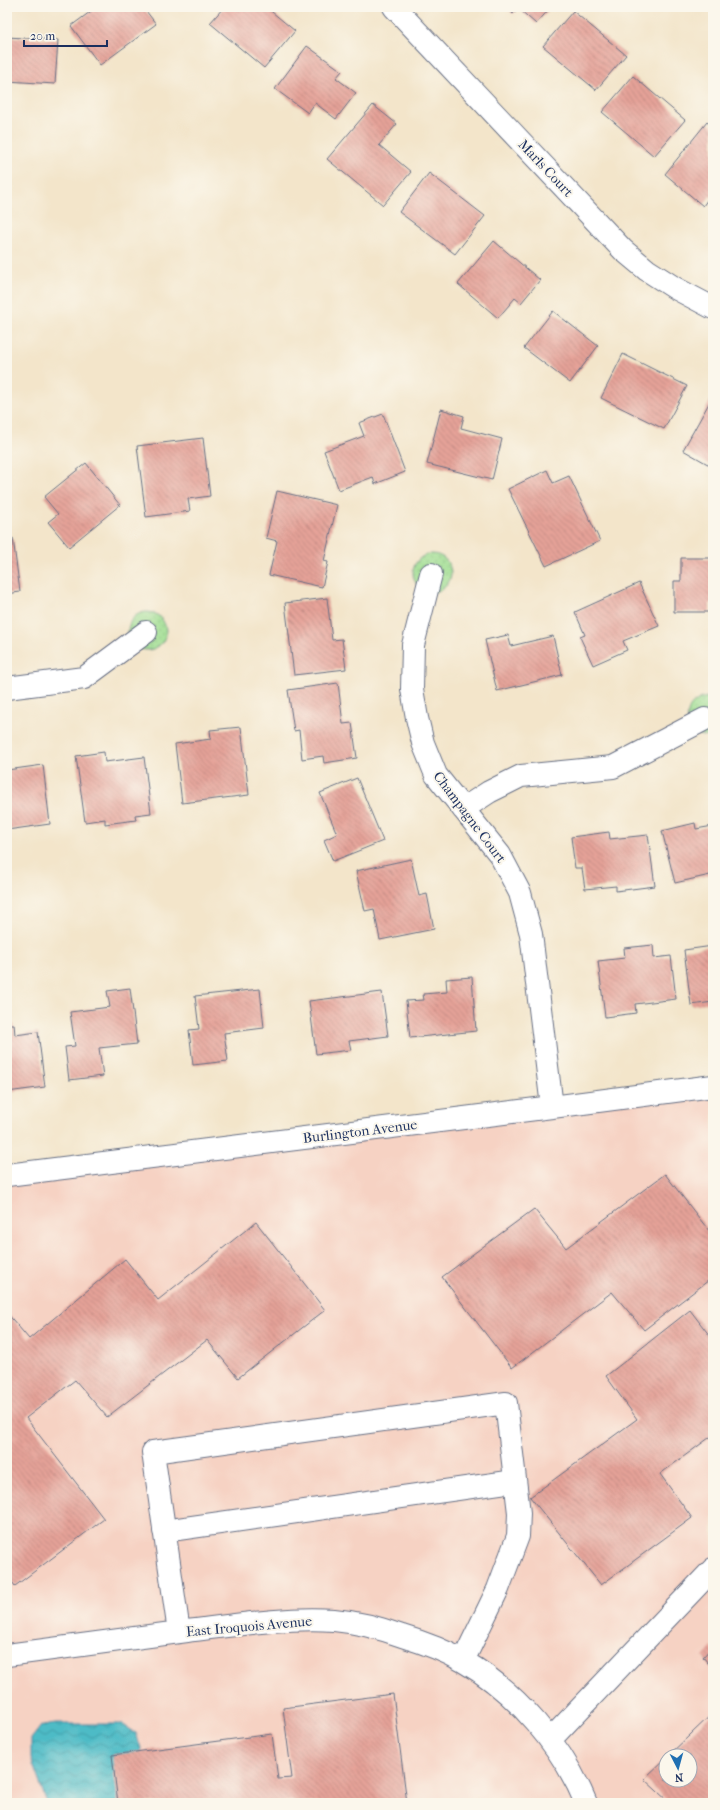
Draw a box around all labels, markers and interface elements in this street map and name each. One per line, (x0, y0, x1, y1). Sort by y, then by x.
scale bar (24, 22, 107, 48)
text: 20 m (30, 29, 55, 43)
street label: Marls Court (515, 136, 577, 201)
street label: Champagne Court (430, 768, 510, 866)
street label: Burlington Avenue (302, 1116, 418, 1147)
street label: East Iroquois Avenue (185, 1613, 313, 1640)
north arrow (658, 1748, 698, 1788)
text: N (674, 1771, 684, 1784)

